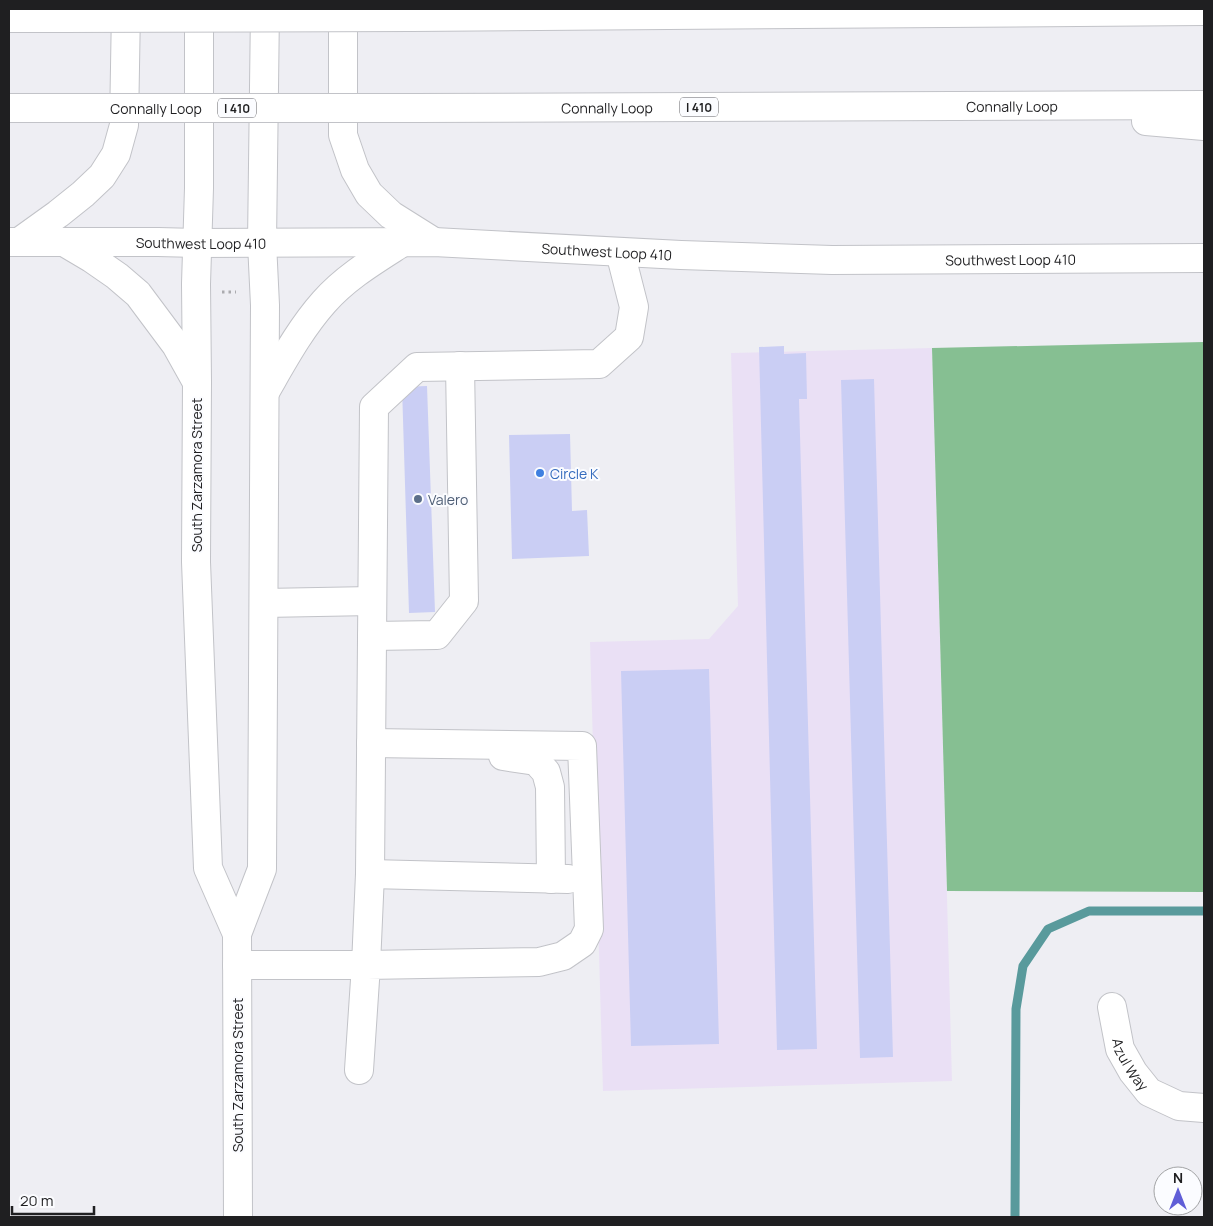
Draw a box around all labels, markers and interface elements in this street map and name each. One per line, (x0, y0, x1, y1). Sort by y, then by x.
street label: Connally Loop (966, 96, 1058, 115)
street label: Connally Loop (561, 98, 653, 117)
road number: I 410 (680, 98, 718, 116)
street label: Connally Loop (110, 99, 202, 118)
road number: I 410 (218, 99, 256, 118)
street label: Southwest Loop 410 (136, 233, 266, 253)
street label: Southwest Loop 410 (541, 238, 673, 264)
street label: Southwest Loop 410 (945, 249, 1076, 269)
street label: South Zarzamora Street (187, 397, 206, 552)
place label: Circle K (550, 464, 599, 483)
marker: Circle K (534, 467, 546, 479)
place label: Valero (428, 490, 468, 509)
marker: Valero (412, 493, 424, 505)
street label: South Zarzamora Street (228, 997, 247, 1152)
street label: Azul Way (1109, 1037, 1154, 1095)
north arrow (1153, 1166, 1203, 1216)
text: N (1173, 1168, 1183, 1187)
scale bar (12, 1184, 95, 1216)
text: 20 m (20, 1190, 53, 1211)

